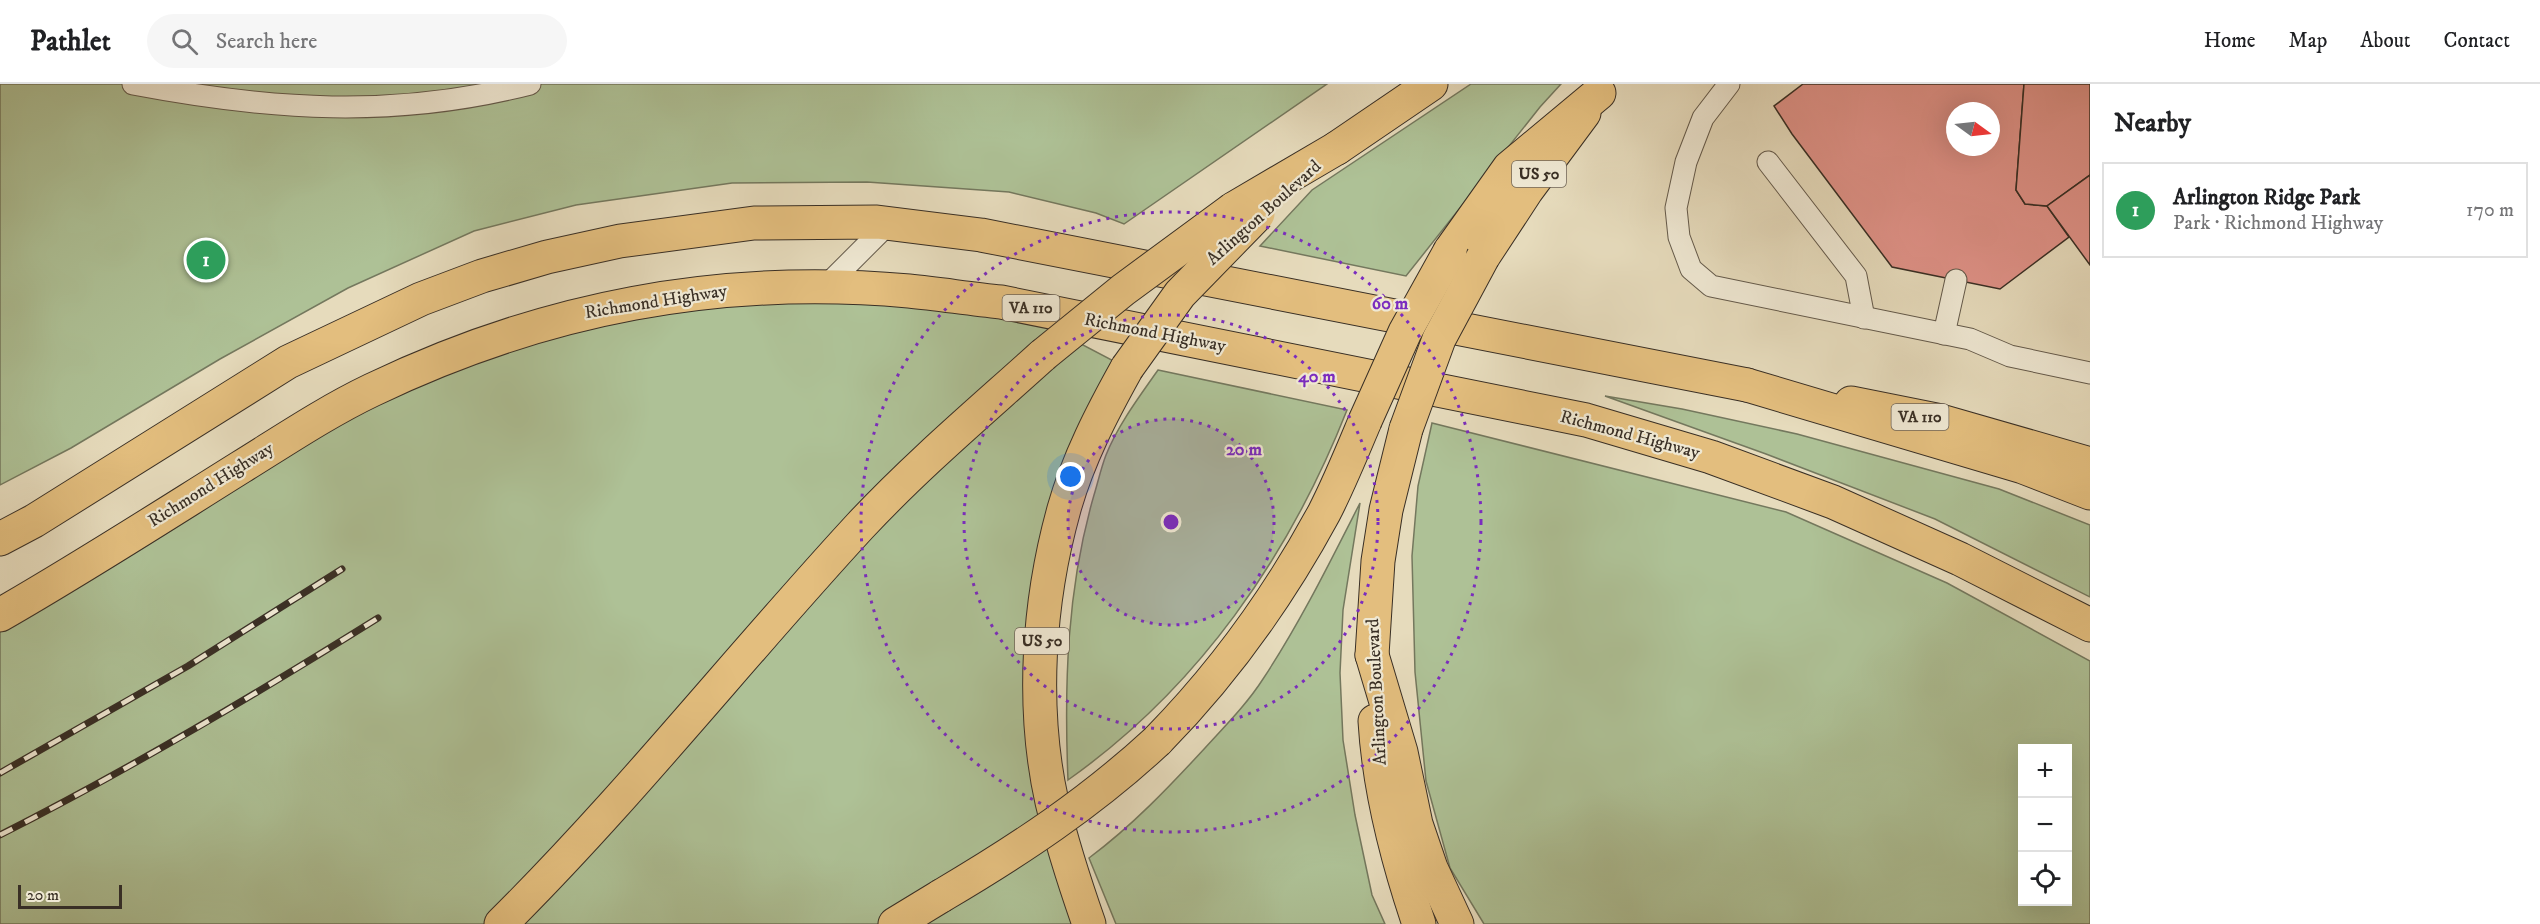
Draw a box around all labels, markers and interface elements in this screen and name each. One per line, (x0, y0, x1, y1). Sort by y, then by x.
search box (147, 14, 567, 68)
text: Pathlet (30, 24, 111, 59)
icon: search (168, 25, 201, 58)
text: Search here (216, 28, 317, 55)
text: Home (2204, 28, 2256, 54)
text: Map (2289, 28, 2327, 54)
text: About (2360, 28, 2411, 54)
text: Contact (2444, 28, 2510, 54)
north arrow (1946, 102, 2000, 156)
text: Nearby (2114, 107, 2191, 140)
street label: Arlington Boulevard (1202, 156, 1326, 270)
road number: US 50 (1512, 161, 1566, 187)
text: Arlington Ridge Park (2173, 184, 2360, 211)
text: 1 (2132, 198, 2139, 223)
text: 170 m (2466, 198, 2514, 223)
text: Park · Richmond Highway (2173, 211, 2383, 236)
pin: 1 (186, 238, 226, 282)
street label: Richmond Highway (583, 280, 729, 324)
text: 60 m (1372, 293, 1409, 315)
road number: VA 110 (1002, 295, 1060, 321)
street label: Richmond Highway (1082, 308, 1228, 358)
text: 40 m (1297, 366, 1336, 388)
road number: VA 110 (1892, 404, 1948, 430)
street label: Richmond Highway (1558, 406, 1703, 464)
street label: Richmond Highway (144, 437, 278, 532)
text: 20 m (1226, 439, 1262, 461)
your location (1056, 462, 1085, 491)
centre of rings (1161, 512, 1181, 532)
street label: Arlington Boulevard (1362, 618, 1392, 766)
road number: US 50 (1015, 628, 1069, 654)
map controls (2018, 744, 2072, 906)
button: + (2018, 744, 2072, 798)
button: − (2018, 798, 2072, 852)
button: locate (2018, 852, 2072, 906)
scale bar (18, 882, 122, 910)
text: 20 m (27, 885, 59, 905)

